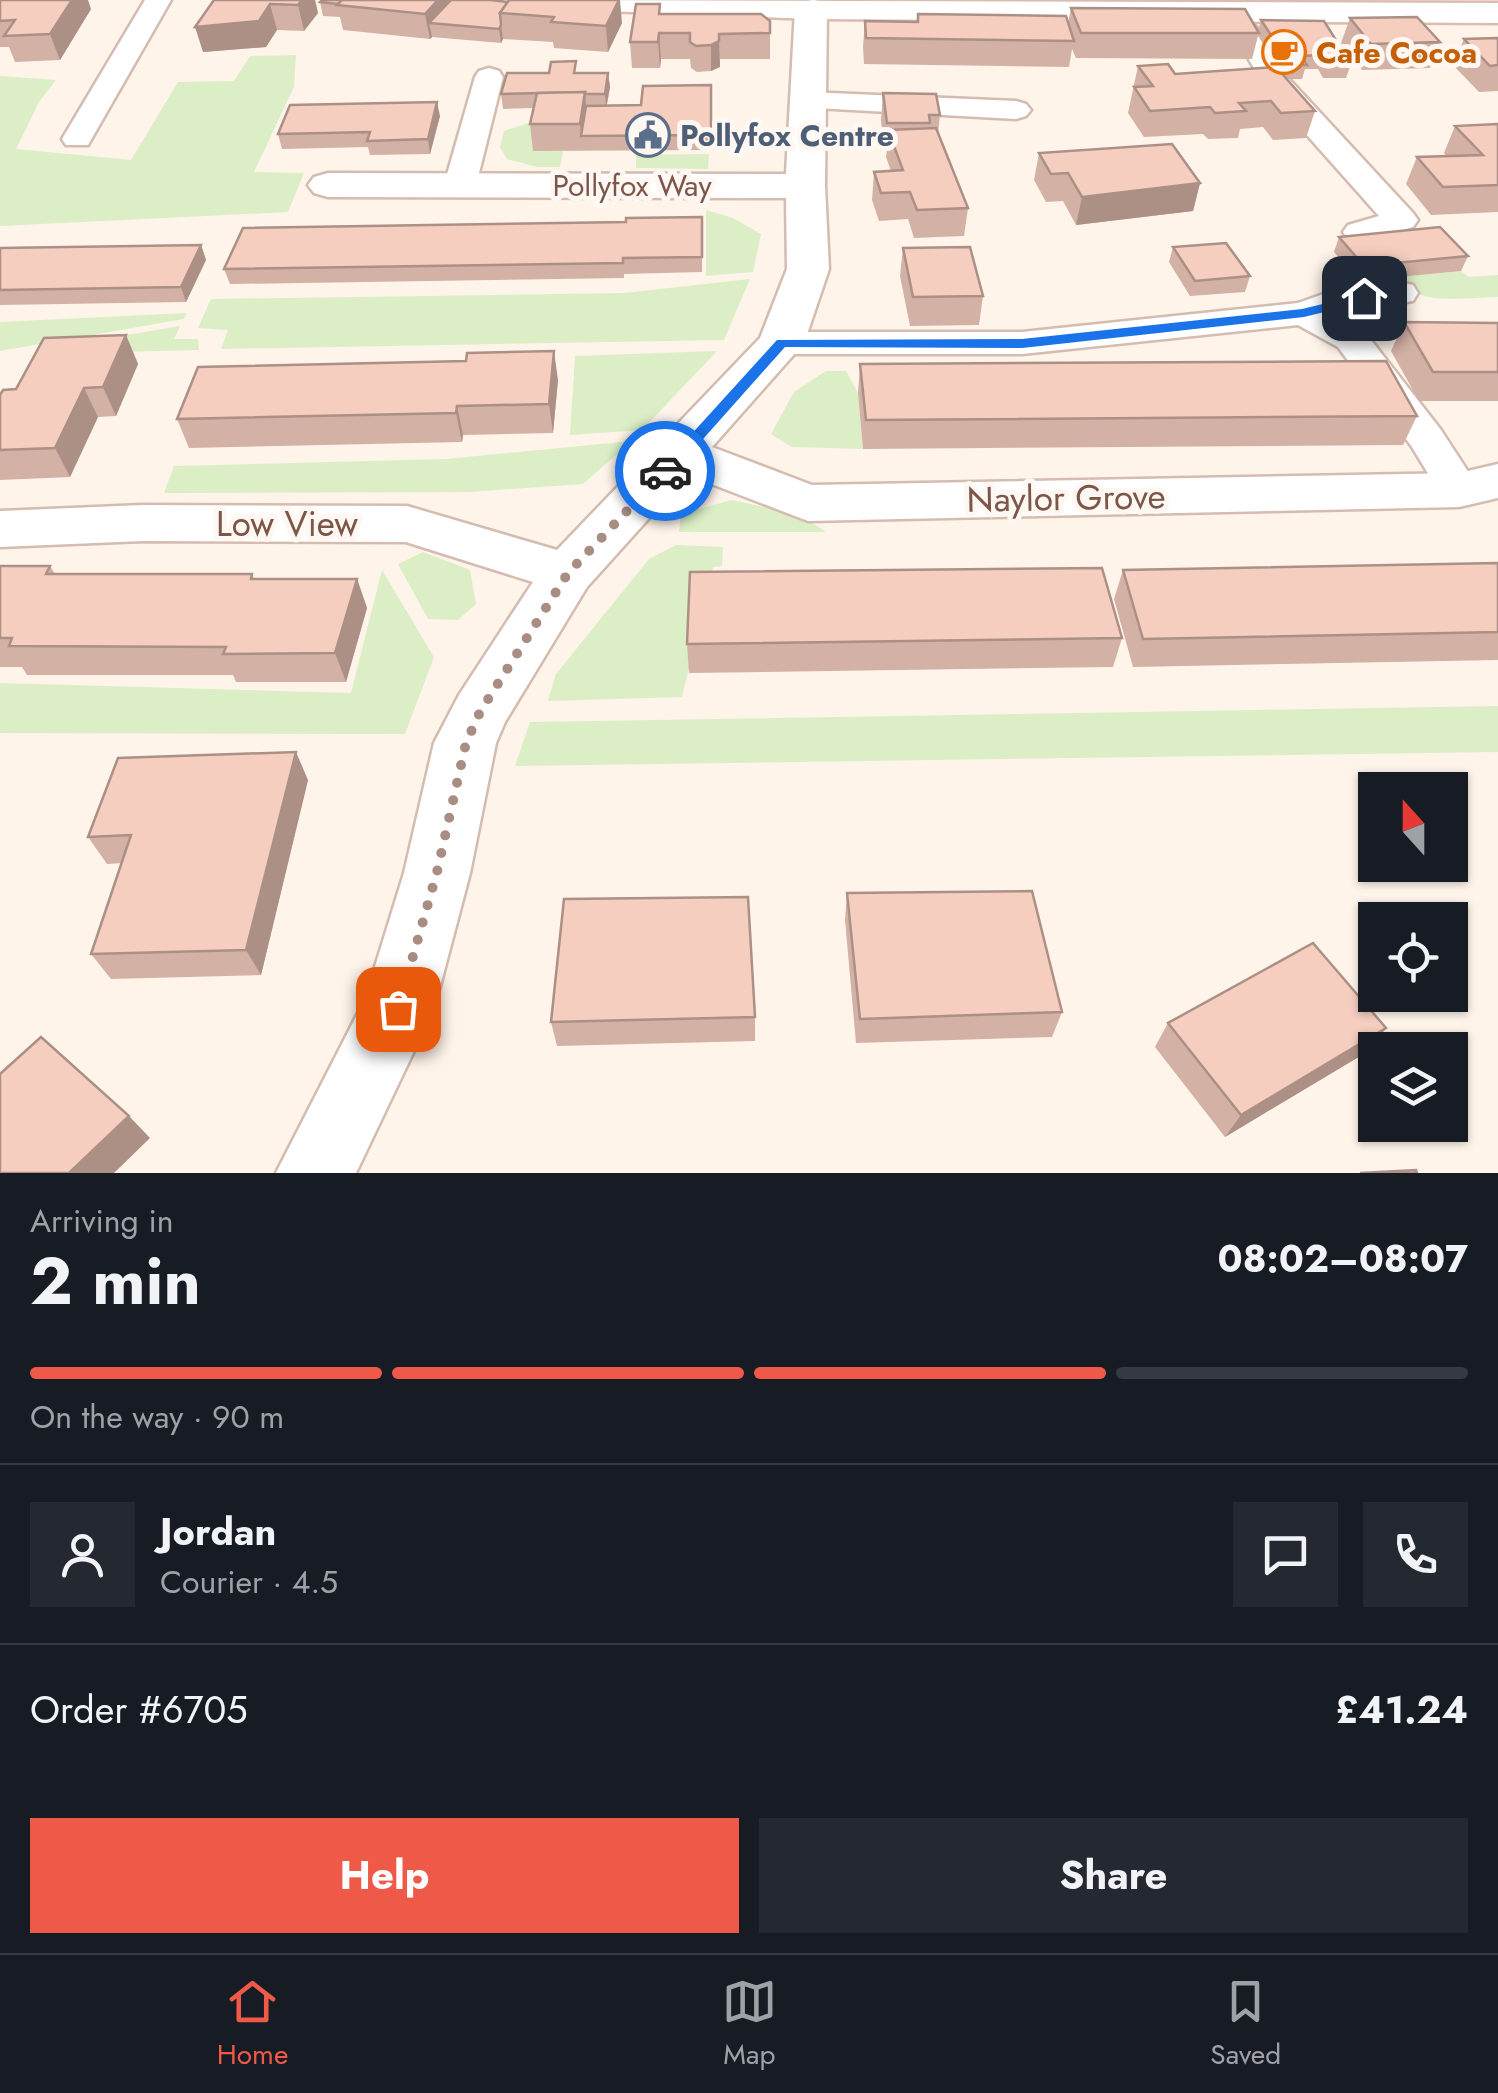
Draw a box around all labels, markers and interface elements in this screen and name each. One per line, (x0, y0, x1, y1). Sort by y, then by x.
cafe icon: Cafe Cocoa (1261, 29, 1307, 75)
place label: Cafe Cocoa (1316, 31, 1477, 74)
public building icon: Pollyfox Centre (625, 112, 671, 158)
place label: Pollyfox Centre (680, 114, 894, 157)
street label: Pollyfox Way (552, 164, 712, 207)
pin (1322, 256, 1407, 341)
icon: home (1337, 271, 1392, 326)
courier (615, 421, 715, 521)
icon: car (638, 444, 693, 499)
street label: Naylor Grove (966, 471, 1166, 525)
street label: Low View (216, 499, 358, 549)
north arrow (1358, 772, 1468, 882)
map controls (1358, 772, 1468, 1142)
button: locate (1358, 902, 1468, 1012)
pin (356, 967, 441, 1052)
icon: bag (371, 982, 426, 1037)
button: layers (1358, 1032, 1468, 1142)
text: Arriving in (30, 1198, 174, 1244)
text: 08:02–08:07 (1218, 1231, 1468, 1286)
text: 2 min (30, 1234, 201, 1328)
text: On the way · 90 m (30, 1394, 284, 1440)
button: person (30, 1502, 135, 1607)
button: chat (1233, 1502, 1338, 1607)
button: phone (1363, 1502, 1468, 1607)
text: Jordan (160, 1504, 276, 1559)
text: Courier · 4.5 (160, 1559, 338, 1605)
text: Order #6705 (30, 1682, 248, 1737)
text: £41.24 (1335, 1682, 1468, 1737)
button: Help (30, 1818, 739, 1933)
button: Share (759, 1818, 1468, 1933)
tab: Home (217, 1974, 288, 2075)
tab: Map (722, 1974, 777, 2075)
tab: Saved (1210, 1974, 1281, 2075)

